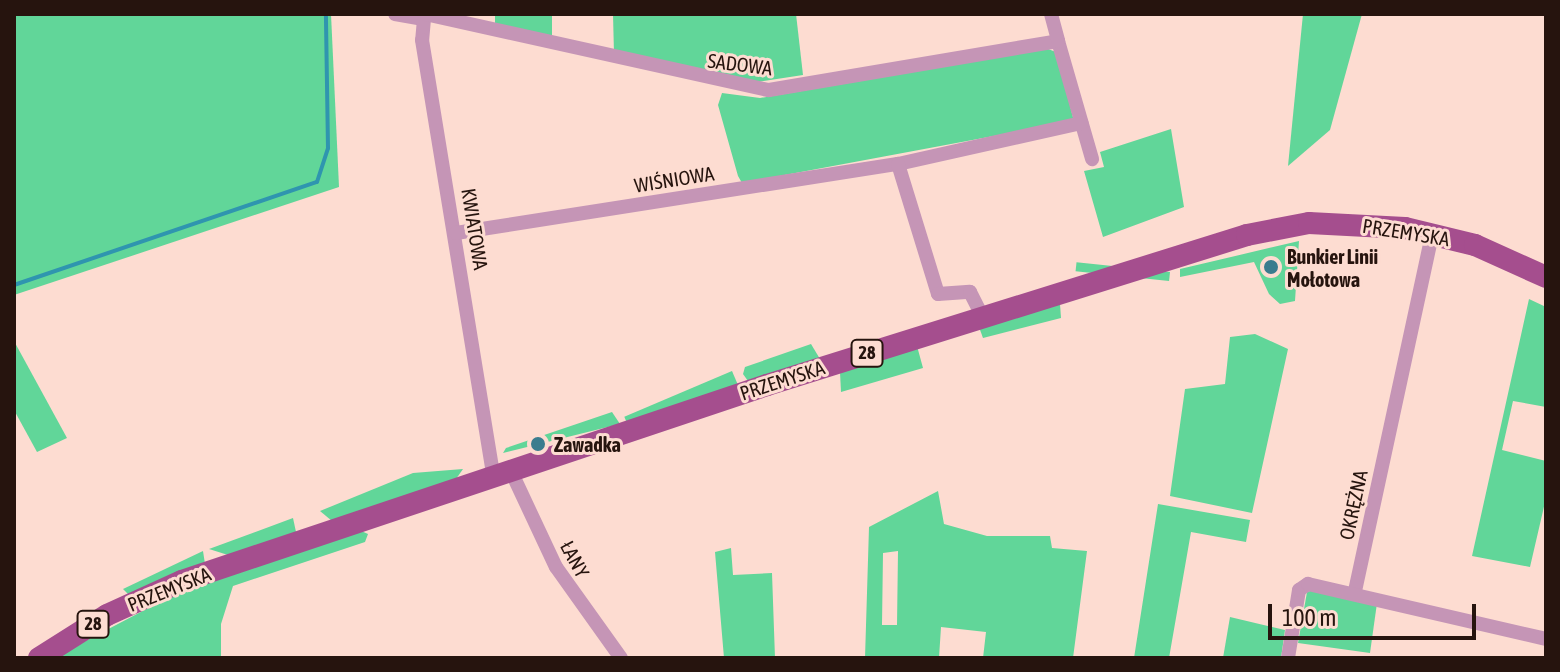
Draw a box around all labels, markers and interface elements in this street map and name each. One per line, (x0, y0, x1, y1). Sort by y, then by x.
street label: SADOWA (706, 48, 774, 80)
street label: WIŚNIOWA (632, 161, 716, 197)
street label: KWIATOWA (457, 187, 493, 271)
street label: PRZEMYSKA (1361, 213, 1451, 251)
place label: Bunkier Linii Mołotowa (1287, 244, 1378, 291)
marker: Bunkier Linii Mołotowa (1262, 258, 1280, 276)
road number: 28 (849, 339, 885, 367)
street label: PRZEMYSKA (737, 355, 827, 405)
place label: Zawadka (554, 432, 621, 456)
marker: Zawadka (529, 435, 547, 453)
street label: OKRĘŻNA (1334, 468, 1372, 542)
street label: ŁANY (555, 536, 595, 582)
street label: PRZEMYSKA (124, 561, 214, 617)
scale bar (1272, 588, 1480, 638)
text: 100 m (1282, 604, 1336, 631)
road number: 28 (75, 610, 111, 638)

